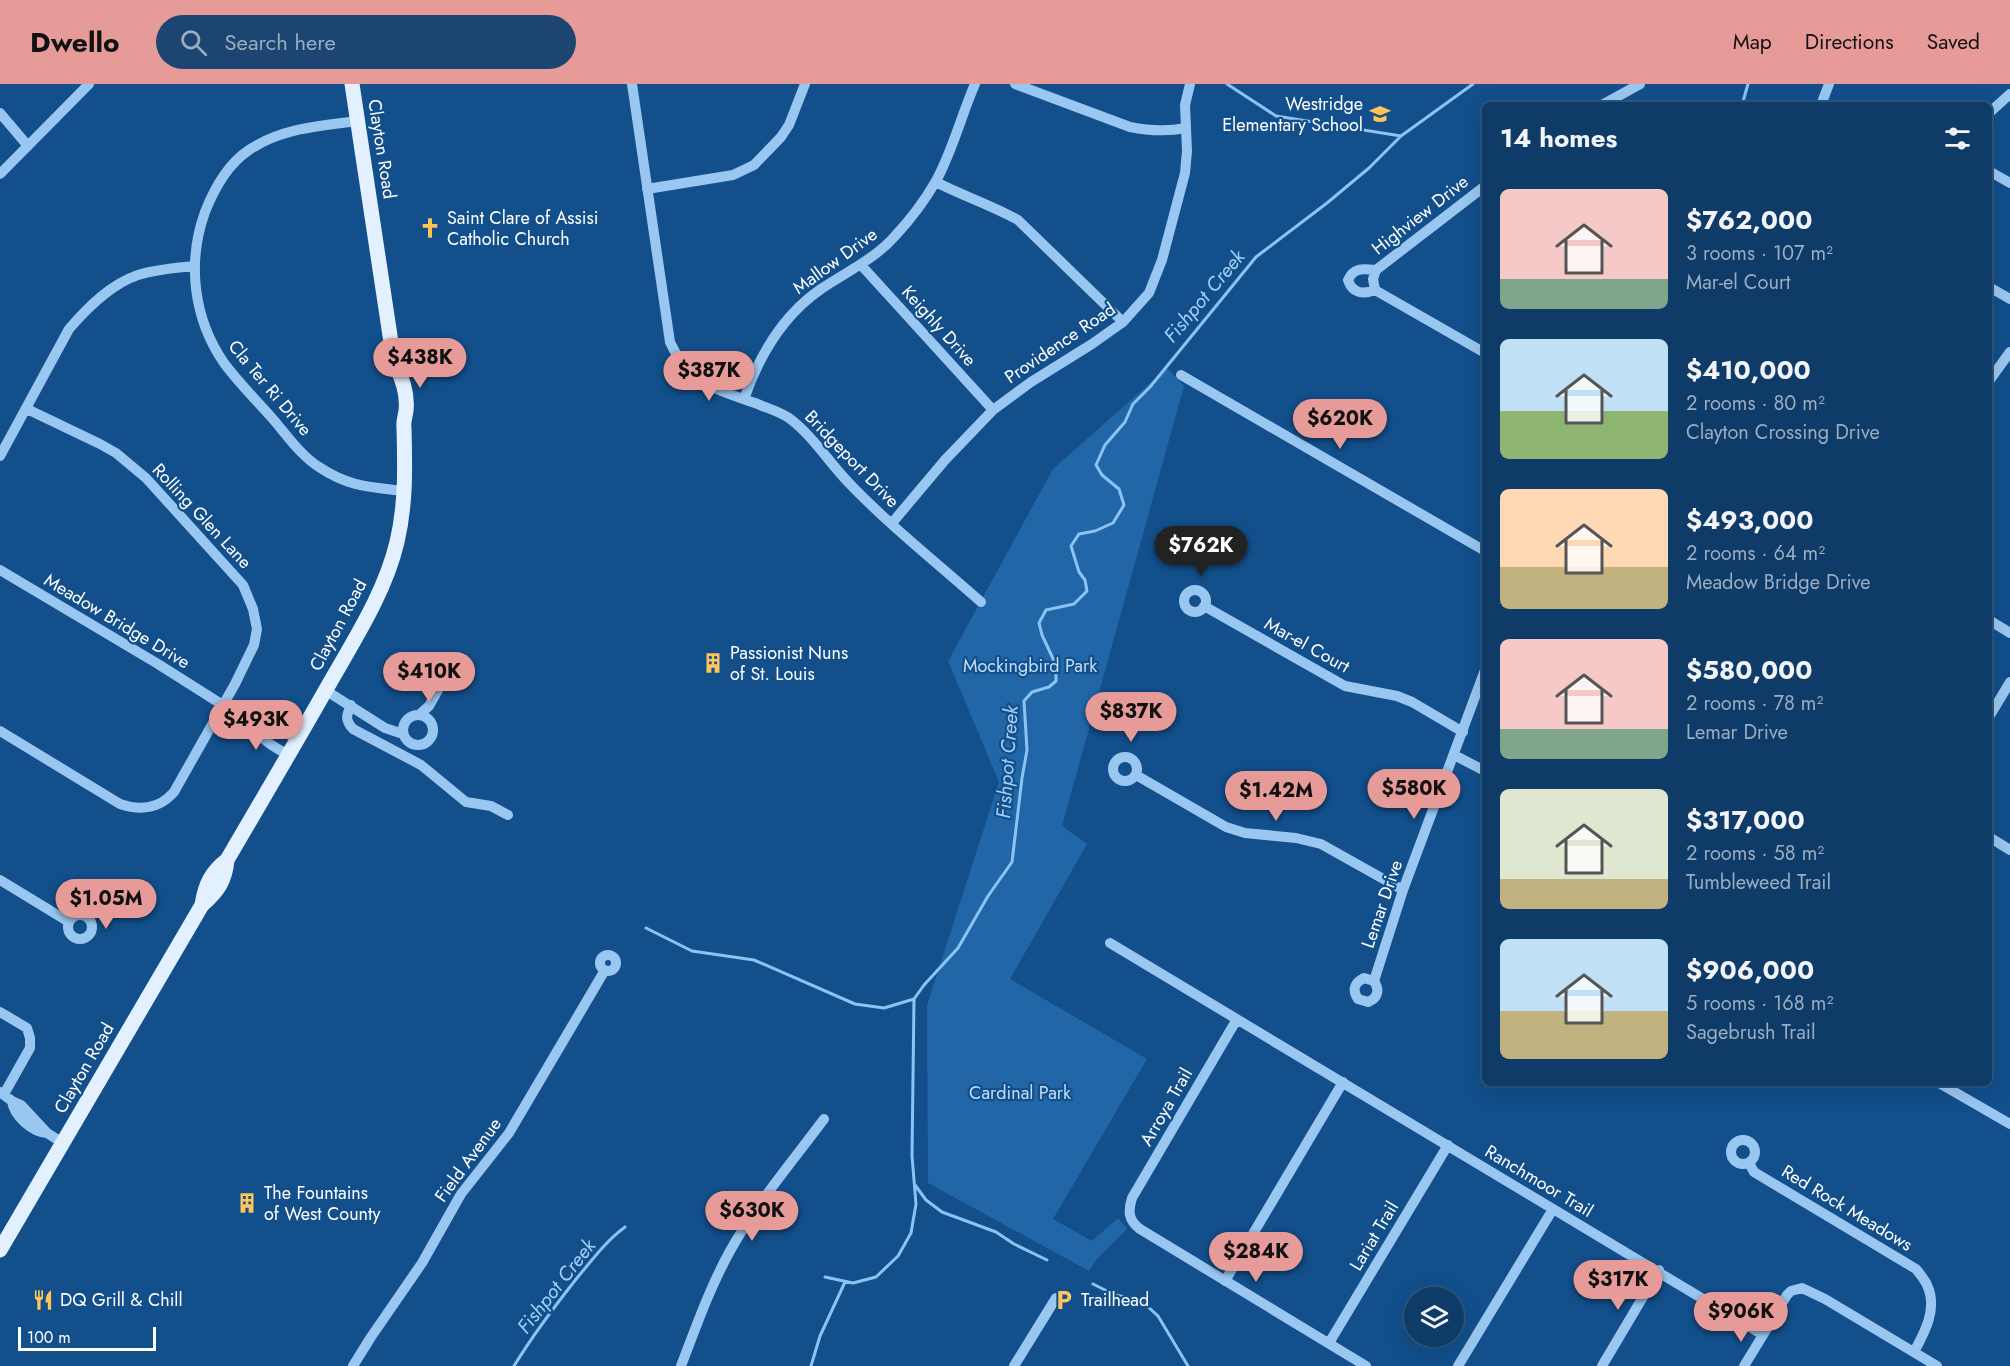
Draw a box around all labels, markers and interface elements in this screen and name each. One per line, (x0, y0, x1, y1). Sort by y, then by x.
search box (156, 15, 576, 69)
text: Dwello (30, 22, 120, 63)
icon: search (177, 26, 210, 59)
text: Search here (225, 26, 336, 58)
text: Map (1733, 27, 1772, 57)
text: Directions (1805, 27, 1894, 57)
text: Saved (1927, 27, 1980, 57)
place label: Westridge Elementary School (1222, 91, 1363, 138)
street label: Clayton Road (361, 97, 403, 201)
school or university icon: Westridge Elementary School (1368, 102, 1392, 126)
text: 14 homes (1500, 119, 1617, 157)
icon: filters (1941, 122, 1974, 155)
street label: Highview Drive (1366, 169, 1474, 261)
text: $762,000 (1686, 201, 1812, 239)
place label: Saint Clare of Assisi Catholic Church (447, 205, 598, 252)
icon: home (1548, 213, 1620, 285)
church icon: Saint Clare of Assisi Catholic Church (418, 216, 442, 240)
street label: Mallow Drive (787, 221, 883, 301)
text: 3 rooms · 107 m² (1686, 239, 1833, 268)
water label: Fishpot Creek (1157, 242, 1253, 349)
text: Mar-el Court (1686, 268, 1791, 297)
street label: Keighly Drive (896, 280, 982, 372)
street label: Providence Road (999, 296, 1121, 390)
street label: Cla Ter Ri Drive (222, 334, 318, 442)
pin: $438K (378, 338, 462, 389)
text: $438K (387, 343, 453, 372)
pin: $387K (667, 351, 751, 402)
text: $410,000 (1686, 351, 1811, 389)
text: $387K (677, 356, 741, 385)
icon: home (1548, 363, 1620, 435)
text: 2 rooms · 80 m² (1686, 389, 1825, 418)
pin: $620K (1298, 399, 1382, 450)
street label: Bridgeport Drive (799, 404, 905, 514)
text: $620K (1307, 404, 1373, 433)
text: Clayton Crossing Drive (1686, 418, 1880, 447)
street label: Rolling Glen Lane (146, 458, 258, 574)
text: $493,000 (1686, 501, 1814, 539)
icon: home (1548, 513, 1620, 585)
pin: $762K (1159, 526, 1243, 577)
text: $762K (1169, 531, 1233, 560)
text: 2 rooms · 64 m² (1686, 539, 1825, 568)
street label: Meadow Bridge Drive (39, 567, 195, 675)
text: Meadow Bridge Drive (1686, 568, 1871, 597)
street label: Clayton Road (303, 574, 373, 676)
street label: Mar-el Court (1260, 611, 1355, 680)
place label: Passionist Nuns of St. Louis (730, 640, 848, 687)
building icon: Passionist Nuns of St. Louis (701, 651, 725, 675)
text: $580,000 (1686, 651, 1813, 689)
pin: $410K (387, 652, 471, 703)
park label: Mockingbird Park (963, 653, 1097, 679)
text: $410K (397, 657, 461, 686)
icon: home (1548, 663, 1620, 735)
text: 2 rooms · 78 m² (1686, 689, 1823, 718)
pin: $837K (1089, 692, 1173, 743)
text: $837K (1099, 697, 1163, 726)
pin: $493K (214, 700, 298, 751)
water label: Fishpot Creek (989, 703, 1026, 820)
text: $493K (223, 705, 289, 734)
text: Lemar Drive (1686, 718, 1788, 747)
pin: $580K (1372, 769, 1456, 820)
pin: $1.42M (1227, 771, 1325, 822)
text: $580K (1381, 774, 1447, 803)
text: $1.42M (1239, 776, 1313, 805)
text: $317,000 (1686, 801, 1805, 839)
icon: home (1548, 813, 1620, 885)
text: 2 rooms · 58 m² (1686, 839, 1824, 868)
street label: Lemar Drive (1355, 856, 1409, 952)
text: Tumbleweed Trail (1686, 868, 1831, 897)
pin: $1.05M (57, 879, 155, 930)
text: $1.05M (69, 884, 143, 913)
text: $906,000 (1686, 951, 1814, 989)
icon: home (1548, 963, 1620, 1035)
text: 5 rooms · 168 m² (1686, 989, 1833, 1018)
street label: Clayton Road (48, 1018, 120, 1118)
text: Sagebrush Trail (1686, 1018, 1816, 1047)
street label: Arroya Trail (1133, 1063, 1199, 1151)
park label: Cardinal Park (969, 1080, 1071, 1106)
street label: Field Avenue (428, 1112, 508, 1208)
street label: Ranchmoor Trail (1480, 1138, 1598, 1224)
street label: Red Rock Meadows (1777, 1159, 1917, 1257)
place label: The Fountains of West County (264, 1180, 380, 1227)
building icon: The Fountains of West County (235, 1191, 259, 1215)
pin: $630K (710, 1191, 794, 1242)
text: $630K (719, 1196, 785, 1225)
street label: Lariat Trail (1343, 1196, 1405, 1276)
water label: Fishpot Creek (510, 1232, 604, 1340)
pin: $284K (1214, 1232, 1298, 1283)
text: $284K (1223, 1237, 1289, 1266)
pin: $317K (1576, 1260, 1660, 1311)
text: $317K (1587, 1265, 1649, 1294)
place label: DQ Grill & Chill (60, 1287, 183, 1313)
place label: Trailhead (1081, 1287, 1149, 1313)
map controls (1404, 1287, 1464, 1347)
button: layers (1404, 1287, 1464, 1347)
restaurant icon: DQ Grill & Chill (31, 1288, 55, 1312)
parking icon: Trailhead (1052, 1288, 1076, 1312)
pin: $906K (1699, 1292, 1783, 1343)
text: $906K (1708, 1297, 1774, 1326)
scale bar (18, 1324, 156, 1352)
text: 100 m (27, 1326, 71, 1349)

